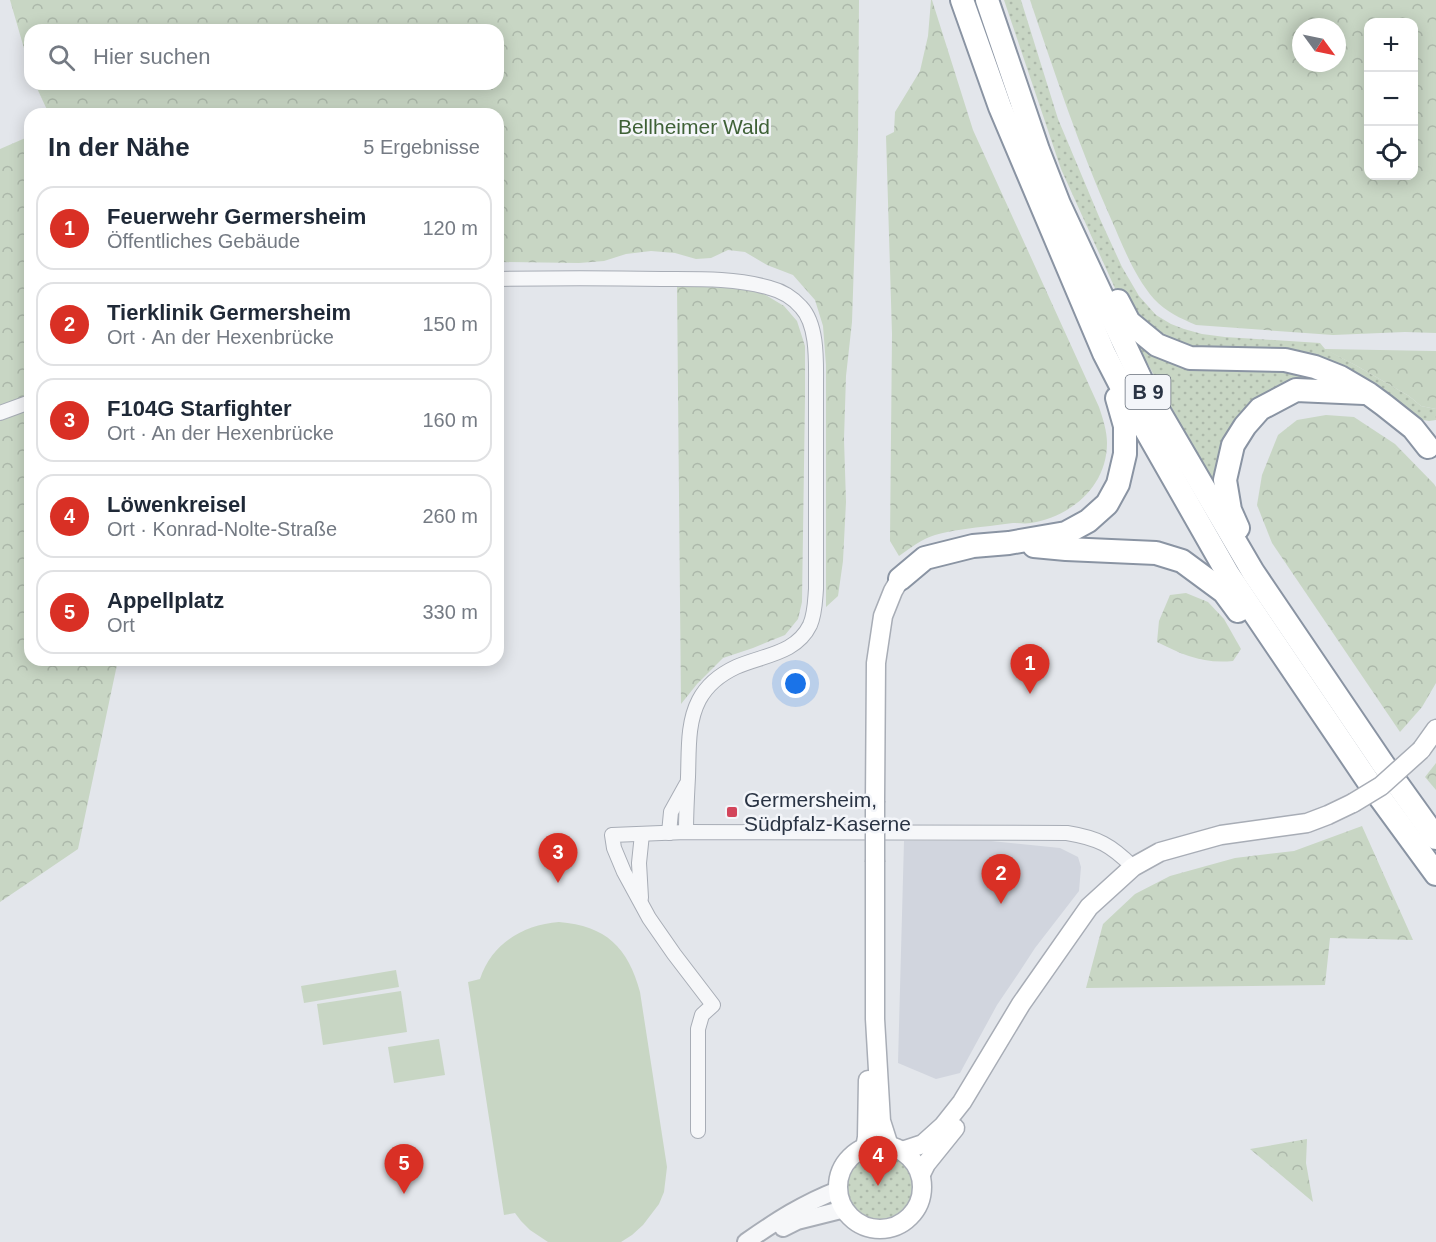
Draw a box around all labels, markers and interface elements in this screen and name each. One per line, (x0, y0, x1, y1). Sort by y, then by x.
north arrow (1292, 18, 1346, 72)
map controls (1364, 18, 1418, 180)
button: + (1364, 18, 1418, 72)
search box (24, 24, 504, 90)
icon: search (45, 41, 78, 74)
text: Hier suchen (93, 44, 210, 69)
button: − (1364, 72, 1418, 126)
park label: Bellheimer Wald (618, 115, 770, 138)
button: locate (1364, 126, 1418, 180)
text: In der Nähe (48, 132, 190, 162)
text: 5 Ergebnisse (363, 136, 480, 158)
text: Feuerwehr Germersheim (107, 204, 366, 229)
text: 1 (64, 217, 75, 239)
text: 120 m (422, 217, 478, 239)
text: Öffentliches Gebäude (107, 230, 300, 252)
text: Tierklinik Germersheim (107, 300, 351, 325)
text: 2 (64, 313, 75, 335)
text: 150 m (422, 313, 478, 335)
text: Ort · An der Hexenbrücke (107, 326, 334, 348)
road number: B 9 (1126, 375, 1170, 409)
text: F104G Starfighter (107, 396, 292, 421)
text: 3 (64, 409, 75, 431)
text: 160 m (422, 409, 478, 431)
text: Ort · An der Hexenbrücke (107, 422, 334, 444)
text: Löwenkreisel (107, 492, 246, 517)
text: 4 (64, 505, 75, 527)
text: 260 m (422, 505, 478, 527)
text: Ort · Konrad-Nolte-Straße (107, 518, 337, 540)
text: Appellplatz (107, 588, 224, 613)
text: 5 (64, 601, 75, 623)
text: 330 m (422, 601, 478, 623)
text: Ort (107, 614, 135, 636)
pin: 1 (1010, 644, 1050, 694)
your location (781, 669, 810, 698)
place label: Germersheim, Südpfalz-Kaserne (744, 788, 911, 835)
marker: Germersheim, Südpfalz-Kaserne (725, 805, 739, 819)
pin: 3 (538, 834, 578, 883)
pin: 2 (982, 854, 1020, 904)
pin: 4 (858, 1136, 898, 1186)
pin: 5 (384, 1144, 424, 1194)

